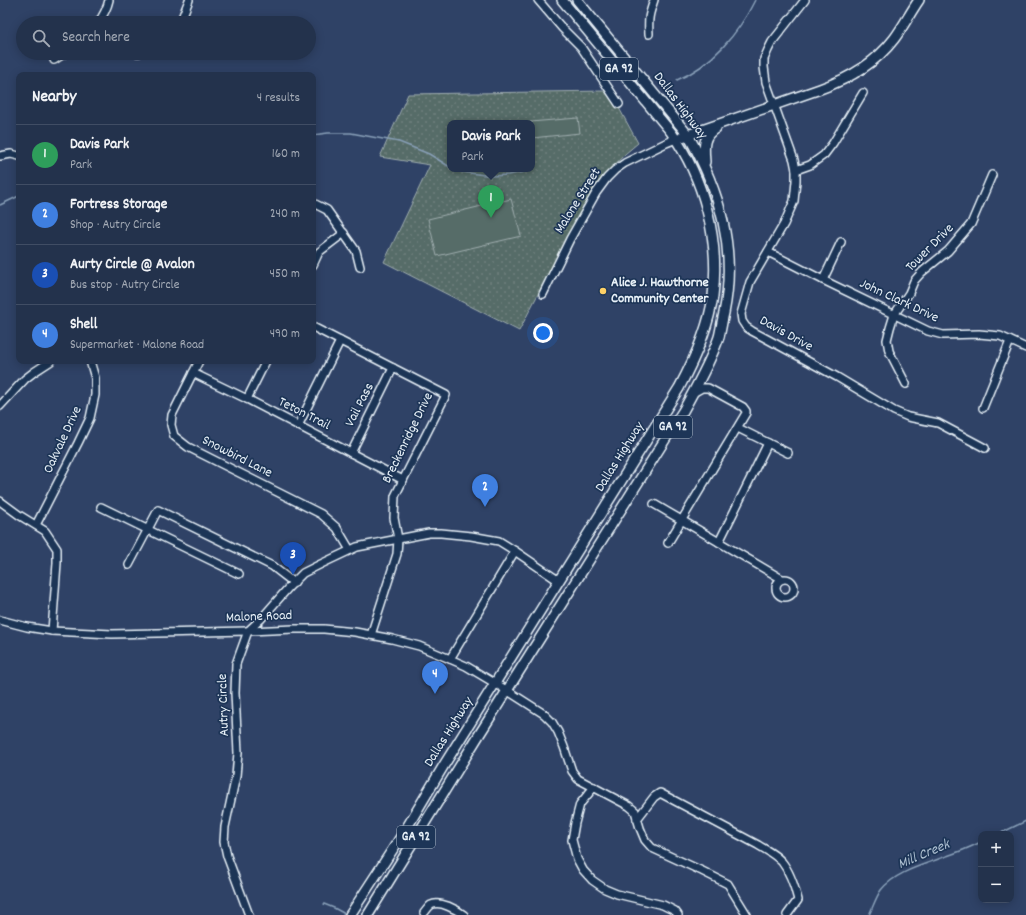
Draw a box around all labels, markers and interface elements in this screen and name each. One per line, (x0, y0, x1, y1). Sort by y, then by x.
search box (16, 16, 316, 60)
icon: search (30, 27, 52, 49)
text: Search here (62, 27, 130, 49)
road number: GA 92 (600, 58, 638, 80)
street label: Dallas Highway (648, 68, 712, 144)
text: Nearby (32, 86, 76, 110)
text: 4 results (257, 89, 300, 108)
popup (447, 120, 535, 172)
text: Davis Park (461, 126, 521, 148)
text: Davis Park (70, 134, 129, 156)
text: 1 (44, 145, 46, 164)
text: 160 m (272, 145, 300, 164)
text: Park (461, 148, 484, 167)
text: Park (70, 156, 92, 175)
street label: Malone Street (550, 164, 606, 238)
pin: 1 (478, 185, 504, 218)
text: Fortress Storage (70, 194, 167, 216)
text: 2 (42, 205, 48, 224)
text: 240 m (270, 205, 300, 224)
text: Shop · Autry Circle (70, 216, 161, 235)
street label: Tower Drive (901, 219, 959, 277)
text: Aurty Circle @ Avalon (70, 254, 195, 276)
text: 3 (42, 265, 48, 284)
text: 450 m (270, 265, 300, 284)
place label: Alice J. Hawthorne Community Center (611, 273, 709, 309)
street label: John Clark Drive (856, 274, 942, 328)
text: Bus stop · Autry Circle (70, 276, 179, 295)
marker: Alice J. Hawthorne Community Center (598, 286, 608, 296)
street label: Davis Drive (756, 311, 816, 357)
text: Shell (70, 314, 97, 336)
your location (533, 323, 553, 343)
text: 4 (42, 325, 48, 344)
text: 490 m (270, 325, 300, 344)
text: Supermarket · Malone Road (70, 336, 204, 355)
street label: Vail Pass (340, 379, 380, 431)
street label: Breckenridge Drive (377, 389, 439, 487)
street label: Teton Trail (274, 392, 334, 436)
street label: Oakvale Drive (39, 403, 87, 477)
road number: GA 92 (654, 416, 692, 438)
street label: Dallas Highway (590, 418, 650, 496)
street label: Snowbird Lane (198, 431, 276, 483)
pin: 2 (472, 474, 498, 507)
pin: 3 (280, 542, 306, 575)
street label: Malone Road (225, 606, 293, 628)
pin: 4 (422, 661, 448, 694)
street label: Autry Circle (213, 673, 235, 737)
street label: Dallas Highway (419, 693, 479, 771)
road number: GA 92 (397, 826, 435, 848)
map controls (978, 831, 1014, 903)
button: + (978, 831, 1014, 867)
water label: Mill Creek (895, 834, 955, 876)
button: − (978, 867, 1014, 903)

